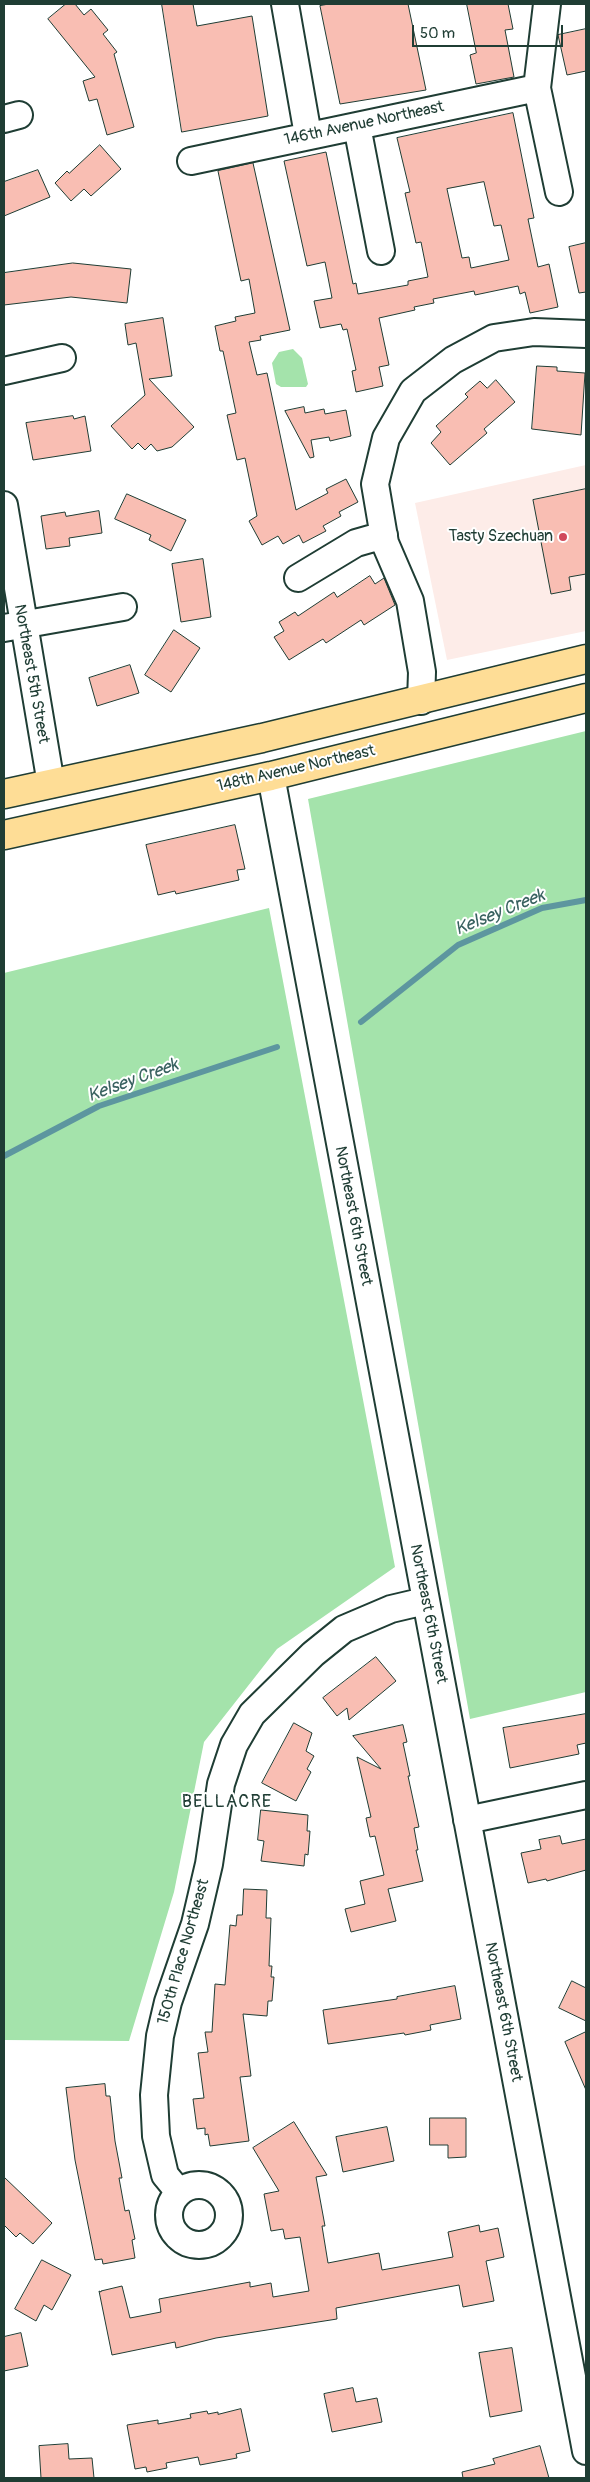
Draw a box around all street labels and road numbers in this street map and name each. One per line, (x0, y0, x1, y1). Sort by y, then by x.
street label: 146th Avenue Northeast (282, 98, 446, 150)
street label: Northeast 5th Street (9, 603, 53, 745)
street label: 148th Avenue Northeast (215, 741, 377, 797)
street label: Northeast 6th Street (330, 1145, 376, 1287)
street label: Northeast 6th Street (405, 1543, 451, 1685)
street label: 150th Place Northeast (154, 1877, 214, 2027)
street label: Northeast 6th Street (480, 1941, 526, 2083)

